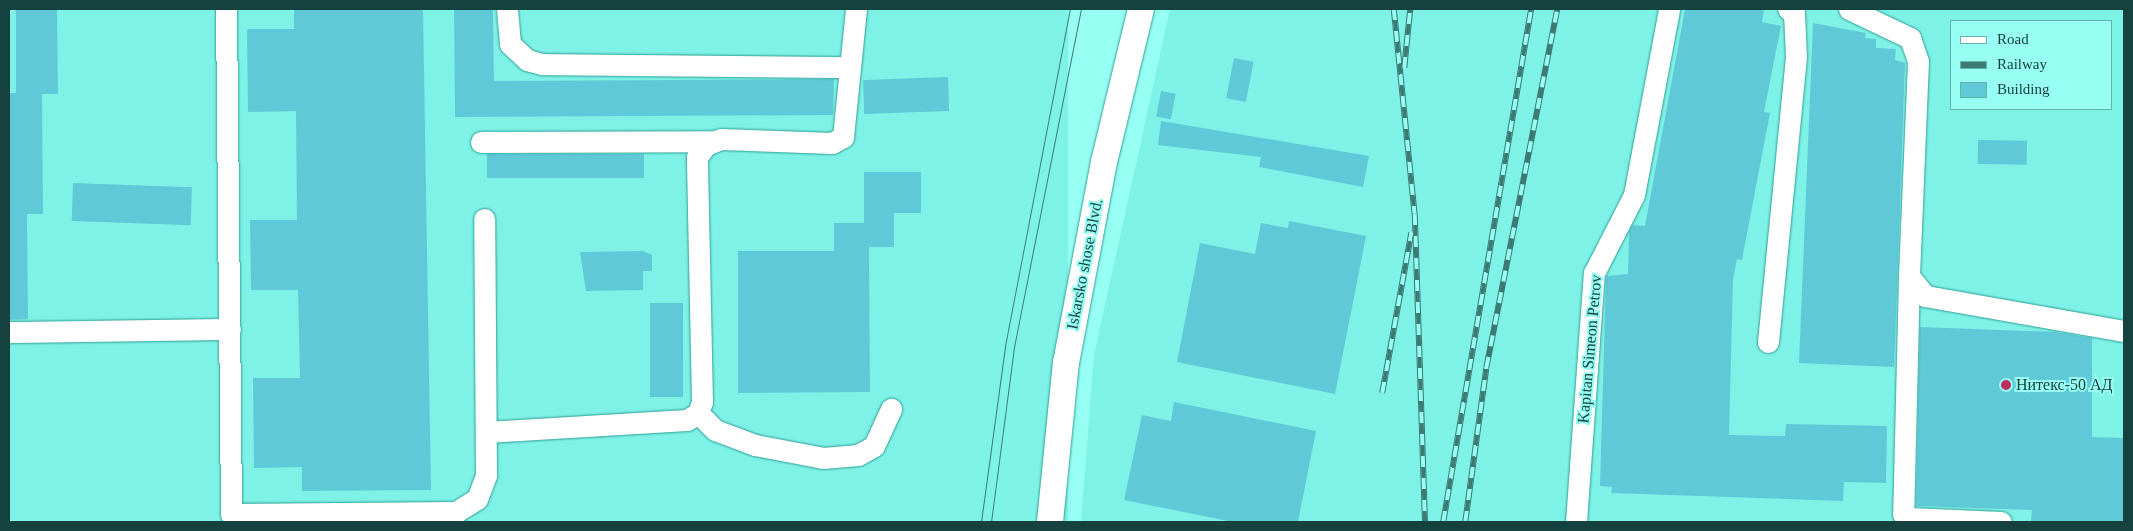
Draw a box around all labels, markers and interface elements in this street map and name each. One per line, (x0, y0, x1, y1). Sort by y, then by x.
legend (1950, 20, 2113, 110)
text: Road (1997, 31, 2029, 47)
text: Railway (1997, 56, 2047, 72)
text: Building (1997, 81, 2050, 97)
street label: Iskarsko shose Blvd. (1063, 197, 1107, 331)
street label: Kapitan Simeon Petrov (1574, 274, 1606, 424)
place label: Нитекс-50 АД (2016, 375, 2112, 395)
marker: Нитекс-50 АД (2000, 379, 2012, 391)

